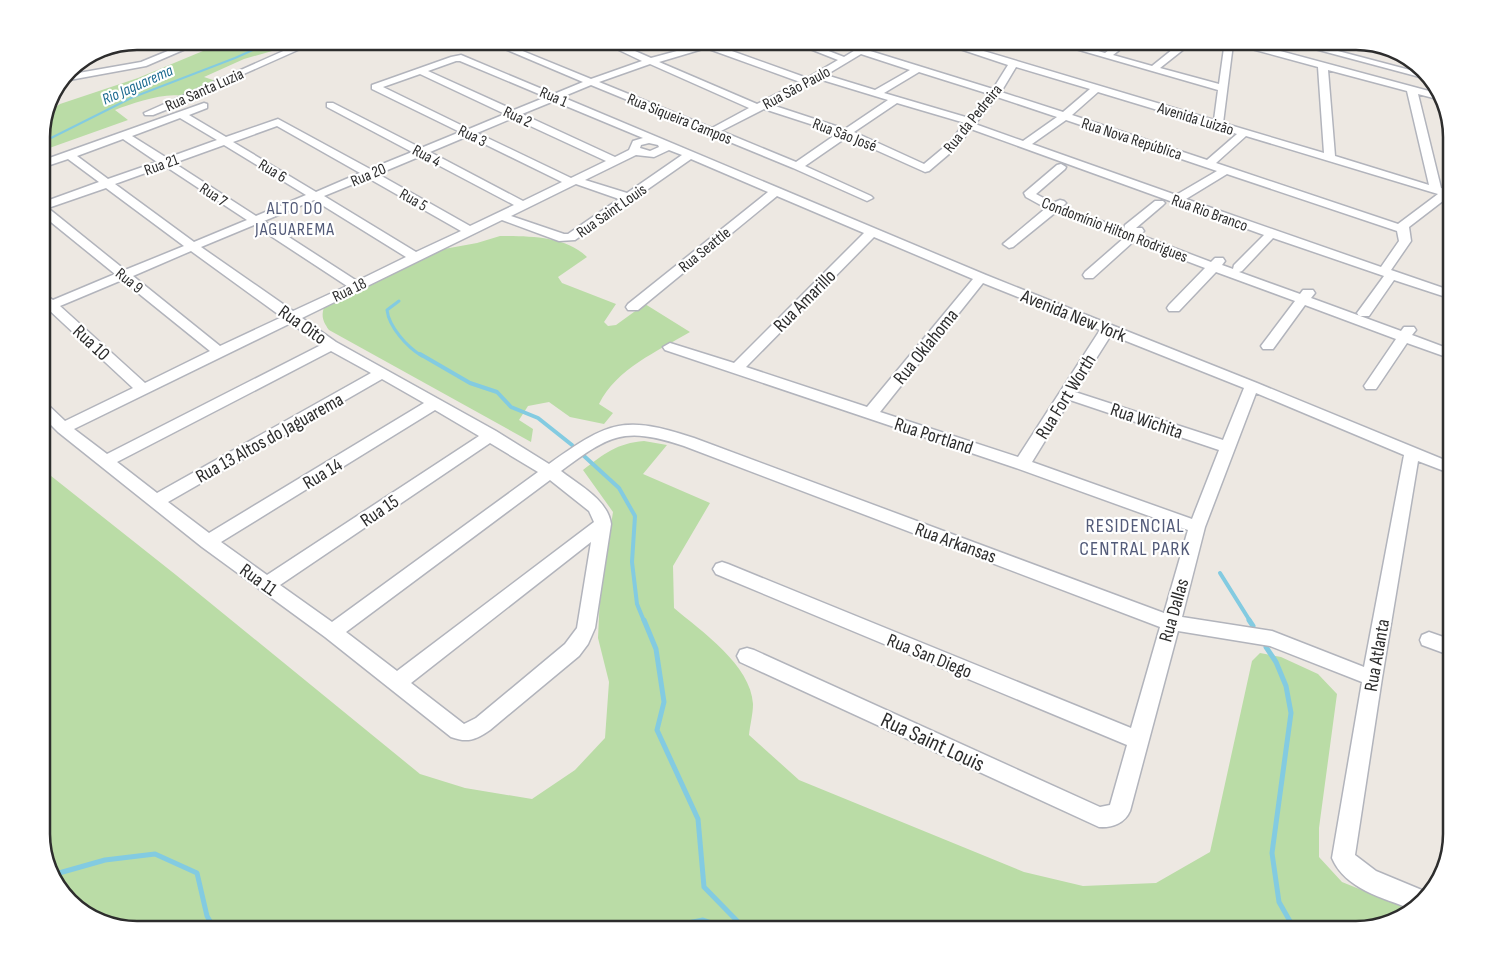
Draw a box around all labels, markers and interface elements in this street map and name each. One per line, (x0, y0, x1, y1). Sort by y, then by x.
water label: Rio Jaguarema (99, 61, 176, 109)
street label: Rua São Paulo (760, 63, 834, 114)
street label: Rua Santa Luzia (162, 65, 247, 116)
street label: Rua da Pedreira (940, 81, 1006, 157)
street label: Rua 1 (537, 83, 571, 112)
street label: Rua Siqueira Campos (624, 90, 735, 149)
street label: Avenida Luizão (1154, 99, 1236, 140)
street label: Rua 2 (500, 103, 535, 132)
street label: Rua Nova República (1079, 114, 1184, 165)
street label: Rua São José (810, 115, 879, 156)
street label: Rua 3 (455, 121, 490, 151)
street label: Rua 4 (409, 141, 444, 172)
street label: Rua 21 (142, 150, 182, 180)
street label: Rua 6 (255, 155, 290, 187)
street label: Rua 20 (348, 160, 389, 191)
street label: Rua 7 (196, 179, 231, 211)
street label: Rua Saint Louis (573, 180, 651, 242)
street label: Rua 5 (396, 185, 431, 216)
street label: Rua Rio Branco (1169, 191, 1250, 236)
street label: Condomínio Hilton Rodrigues (1039, 194, 1190, 267)
district label: ALTO DO JAGUAREMA (254, 198, 335, 240)
street label: Rua Seattle (675, 223, 735, 277)
street label: Rua 9 (111, 264, 147, 298)
street label: Rua Amarillo (769, 265, 841, 337)
street label: Rua 18 (330, 274, 370, 307)
street label: Avenida New York (1017, 285, 1130, 348)
street label: Rua Oito (274, 300, 331, 350)
street label: Rua Oklahoma (889, 305, 963, 389)
street label: Rua 10 (68, 320, 114, 366)
street label: Rua Fort Worth (1031, 350, 1101, 444)
street label: Rua 13 Altos do Jaguarema (192, 388, 348, 488)
street label: Rua Wichita (1107, 398, 1186, 445)
street label: Rua Portland (891, 413, 976, 460)
street label: Rua 14 (299, 454, 347, 495)
street label: Rua 15 (356, 490, 403, 532)
district label: RESIDENCIAL CENTRAL PARK (1079, 514, 1191, 561)
street label: Rua Arkansas (912, 518, 999, 569)
street label: Rua 11 (235, 559, 281, 602)
street label: Rua Dallas (1154, 576, 1194, 645)
street label: Rua Atlanta (1360, 617, 1395, 693)
street label: Rua San Diego (884, 629, 975, 684)
street label: Rua Saint Louis (876, 707, 989, 778)

